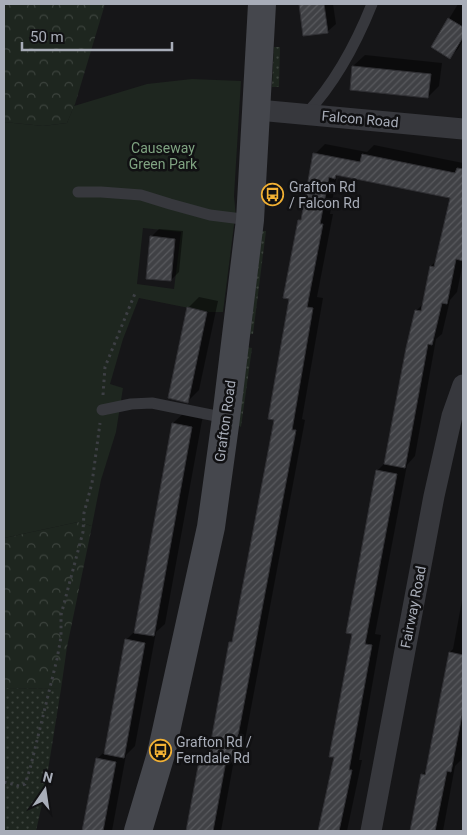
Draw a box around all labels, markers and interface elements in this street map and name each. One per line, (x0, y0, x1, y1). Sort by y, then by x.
scale bar (22, 20, 172, 52)
text: 50 m (30, 28, 64, 46)
street label: Falcon Road (321, 108, 399, 130)
park label: Causeway Green Park (129, 140, 198, 172)
place label: Grafton Rd / Falcon Rd (289, 179, 360, 211)
bus stop icon: Grafton Rd / Falcon Rd (261, 183, 285, 207)
street label: Grafton Road (211, 379, 239, 463)
street label: Fairway Road (397, 564, 429, 650)
place label: Grafton Rd / Ferndale Rd (176, 734, 252, 766)
bus stop icon: Grafton Rd / Ferndale Rd (148, 738, 172, 762)
north arrow (20, 765, 70, 815)
text: N (41, 768, 55, 786)

